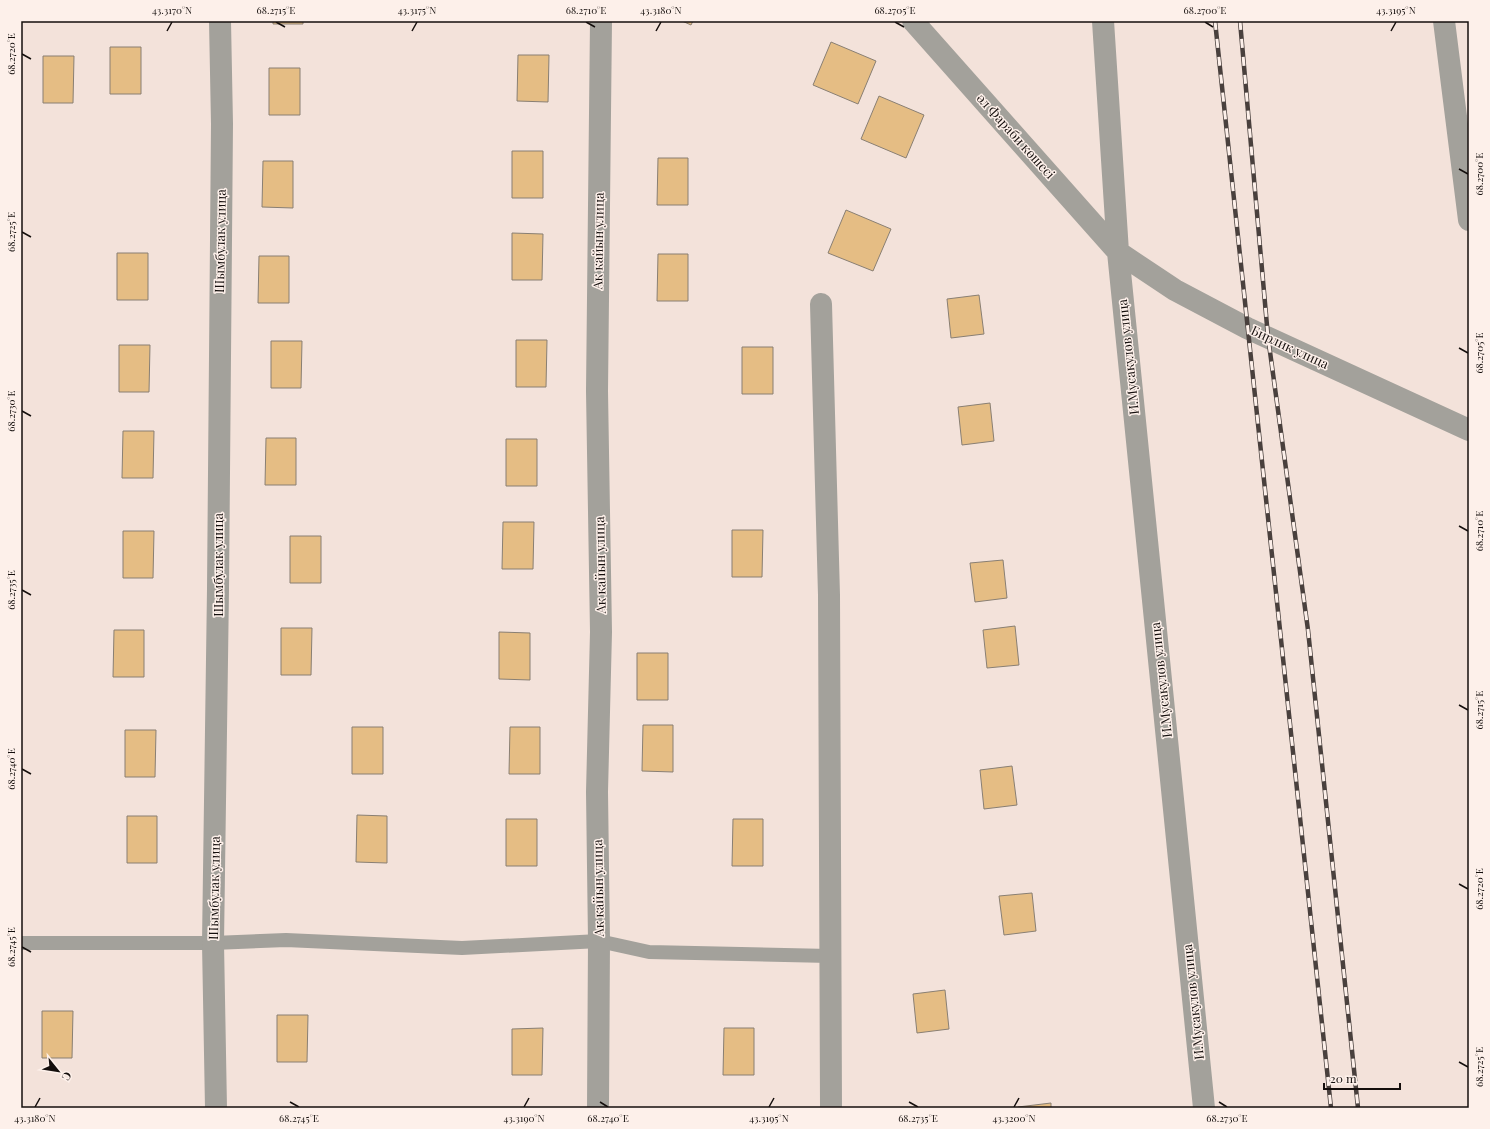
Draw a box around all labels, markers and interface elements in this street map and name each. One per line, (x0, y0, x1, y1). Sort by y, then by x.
text: 43.3170°N (152, 3, 192, 17)
text: 68.2715°E (257, 3, 295, 17)
text: 43.3175°N (398, 3, 436, 17)
text: 68.2710°E (566, 3, 606, 17)
text: 43.3180°N (640, 3, 682, 17)
text: 68.2705°E (874, 3, 916, 17)
text: 68.2700°E (1184, 3, 1226, 17)
text: 43.3195°N (1376, 3, 1416, 17)
text: 68.2720°E (4, 33, 18, 75)
street label: әл Фараби көшесі (974, 89, 1059, 182)
text: 68.2700°E (1472, 153, 1486, 195)
street label: Шымбулак улица (210, 188, 229, 293)
street label: Ак кайын улица (588, 192, 607, 291)
text: 68.2725°E (4, 212, 18, 252)
street label: И.Мусакулов улица (1113, 298, 1142, 416)
street label: Бирлик улица (1249, 321, 1332, 372)
text: 68.2705°E (1472, 332, 1486, 374)
text: 68.2730°E (4, 390, 18, 432)
text: 68.2710°E (1472, 511, 1486, 551)
street label: Шымбулак улица (209, 513, 226, 617)
street label: Ак кайын улица (590, 516, 609, 615)
text: 68.2735°E (4, 570, 18, 610)
street label: И.Мусакулов улица (1146, 621, 1175, 739)
text: 68.2715°E (1472, 691, 1486, 729)
text: 68.2740°E (4, 748, 18, 790)
street label: Шымбулак улица (204, 835, 223, 940)
street label: Ак кайын улица (588, 839, 607, 938)
text: 68.2720°E (1472, 868, 1486, 910)
text: 68.2745°E (4, 927, 18, 967)
street label: И.Мусакулов улица (1178, 943, 1207, 1061)
text: 68.2725°E (1472, 1047, 1486, 1087)
north arrow (38, 1051, 78, 1091)
scale bar (1324, 1065, 1400, 1091)
text: С (59, 1069, 76, 1084)
text: 20 m (1330, 1070, 1357, 1086)
text: 43.3180°N (14, 1111, 56, 1125)
text: 68.2745°E (279, 1111, 319, 1125)
text: 43.3190°N (503, 1111, 545, 1125)
text: 68.2740°E (587, 1111, 629, 1125)
text: 43.3195°N (749, 1111, 789, 1125)
text: 68.2735°E (898, 1111, 938, 1125)
text: 43.3200°N (992, 1111, 1036, 1125)
text: 68.2730°E (1206, 1111, 1248, 1125)

